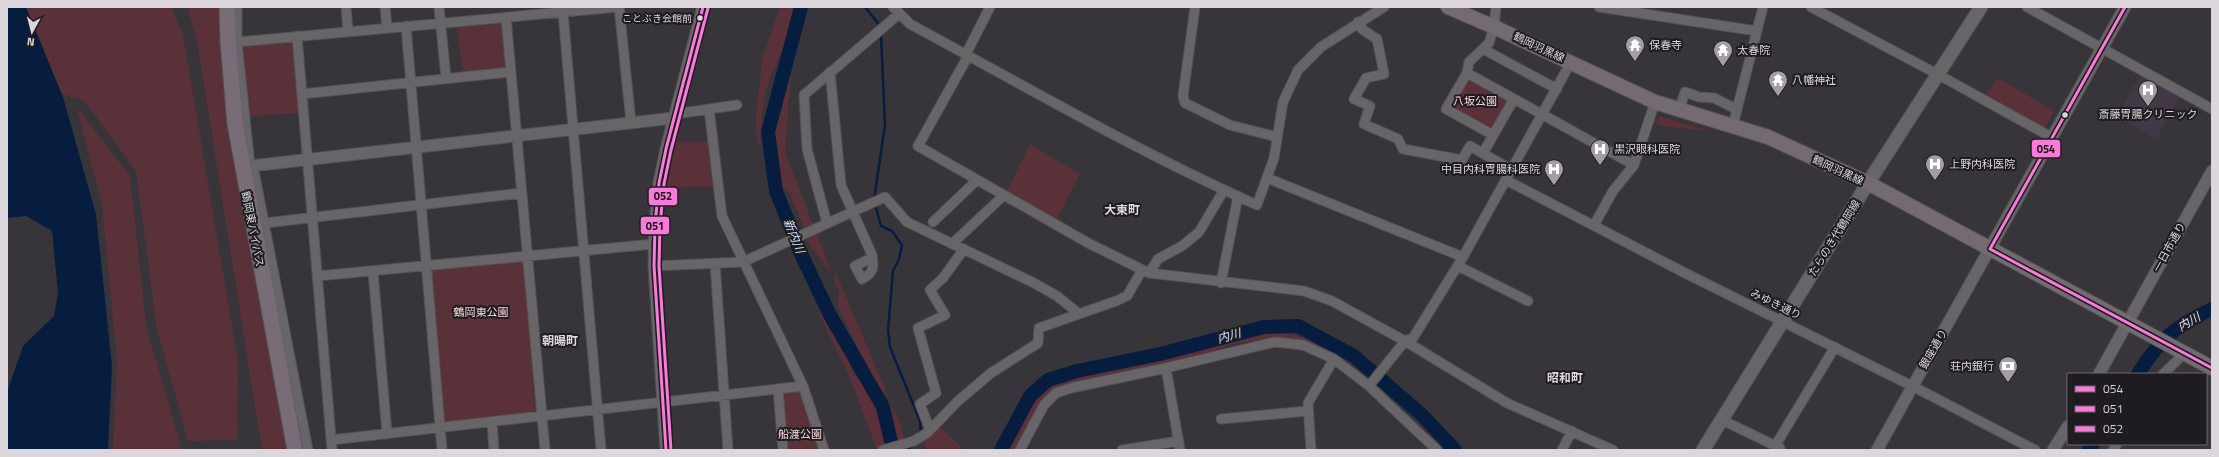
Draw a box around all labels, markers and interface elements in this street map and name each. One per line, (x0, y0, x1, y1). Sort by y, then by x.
place label: ことぶき会館前 (622, 11, 692, 26)
north arrow (12, 12, 52, 52)
marker: ことぶき会館前 (695, 13, 705, 23)
street label: 鶴岡羽黒線 (1511, 28, 1567, 66)
text: N (26, 34, 36, 50)
temple icon: 保春寺 (1624, 34, 1646, 62)
place label: 保春寺 (1649, 37, 1682, 53)
temple icon: 太春院 (1712, 39, 1734, 67)
place label: 太春院 (1737, 42, 1770, 58)
temple icon: 八幡神社 (1767, 69, 1789, 97)
place label: 八幡神社 (1792, 72, 1836, 88)
hospital icon: 斎藤胃腸クリニック (2137, 79, 2159, 107)
park label: 八坂公園 (1453, 93, 1497, 109)
place label: 斎藤胃腸クリニック (2099, 106, 2198, 122)
unlabelled marker (2060, 110, 2070, 120)
hospital icon: 黒沢眼科医院 (1589, 138, 1611, 166)
line badge: 054 (2031, 139, 2061, 158)
place label: 黒沢眼科医院 (1614, 141, 1680, 157)
text: 054 (2037, 141, 2055, 157)
street label: 鶴岡羽黒線 (1810, 151, 1866, 189)
hospital icon: 上野内科医院 (1924, 153, 1946, 181)
place label: 上野内科医院 (1949, 156, 2015, 172)
hospital icon: 中目内科胃腸科医院 (1543, 158, 1565, 186)
place label: 中目内科胃腸科医院 (1441, 161, 1540, 177)
line badge: 052 (648, 187, 678, 206)
text: 052 (654, 188, 672, 204)
street label: 鶴岡東バイパス (238, 190, 268, 268)
street label: たらのき代鶴岡線 (1804, 197, 1864, 279)
district label: 大東町 (1104, 200, 1140, 219)
line badge: 051 (640, 216, 670, 235)
water label: 新内川 (779, 216, 811, 258)
text: 051 (646, 218, 664, 234)
street label: 一日市通り (2149, 219, 2189, 275)
street label: みゆき通り (1748, 285, 1804, 323)
park label: 鶴岡東公園 (454, 304, 509, 320)
water label: 内川 (2174, 306, 2206, 336)
water label: 内川 (1215, 323, 1245, 348)
street label: 銀座通り (1915, 326, 1951, 372)
district label: 朝暘町 (542, 331, 578, 350)
bank icon: 荘内銀行 (1997, 355, 2019, 383)
place label: 荘内銀行 (1950, 358, 1994, 374)
district label: 昭和町 (1547, 368, 1583, 387)
legend (2067, 373, 2207, 445)
text: 054 (2103, 379, 2123, 398)
text: 051 (2103, 399, 2123, 418)
text: 052 (2103, 419, 2123, 438)
park label: 船渡公園 (778, 426, 822, 442)

